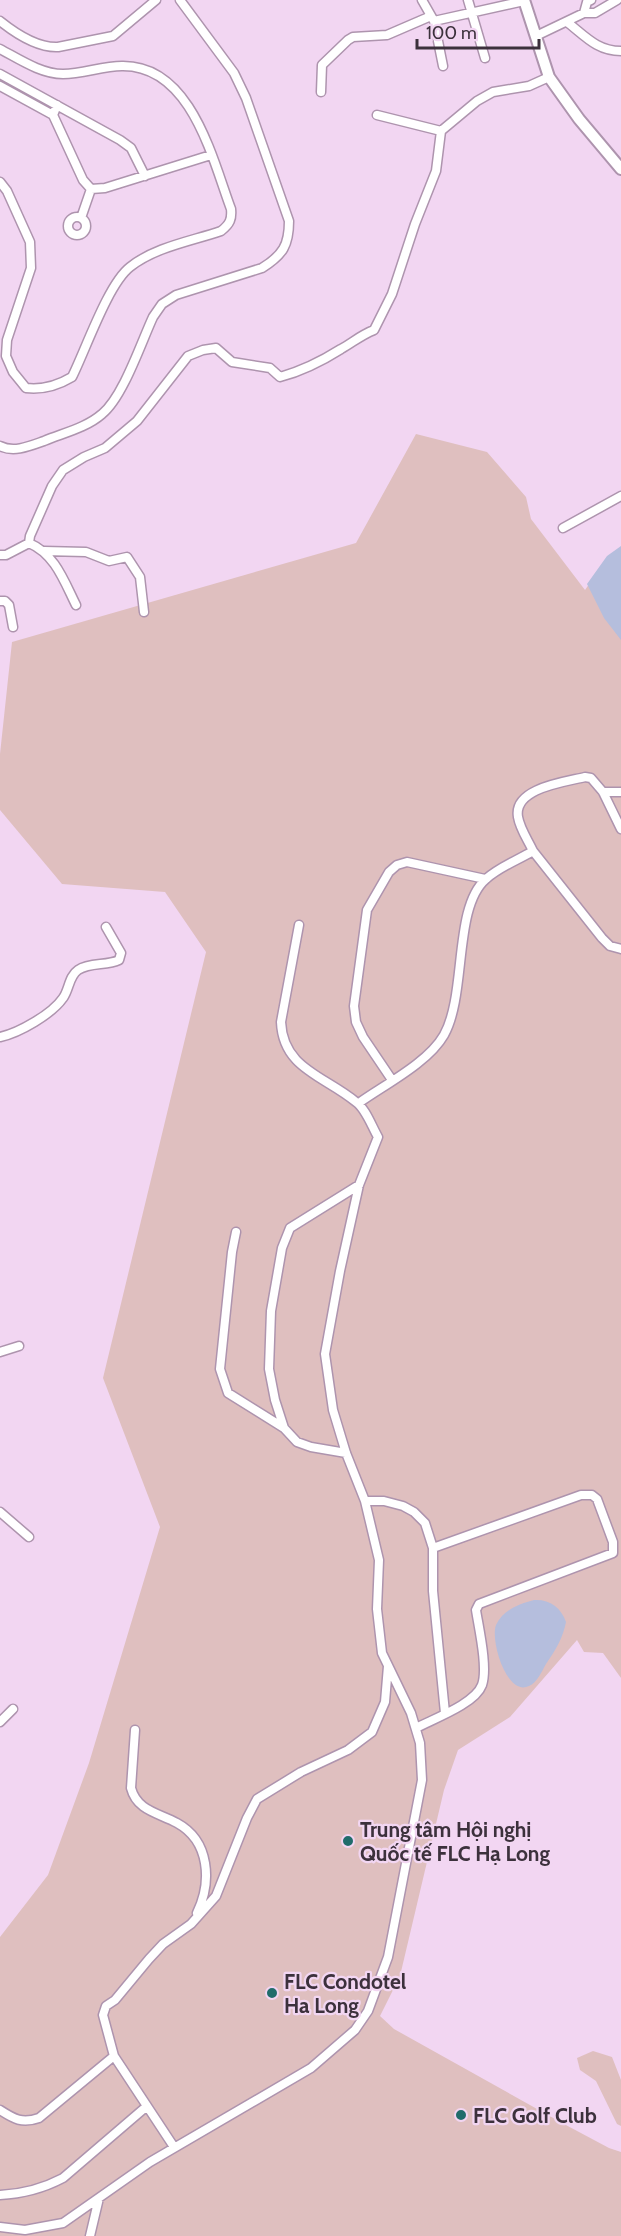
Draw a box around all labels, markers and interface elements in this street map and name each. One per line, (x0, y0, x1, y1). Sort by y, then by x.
scale bar (417, 12, 538, 50)
text: 100 m (426, 22, 477, 44)
place label: Trung tâm Hội nghị Quốc tế FLC Hạ Long (360, 1817, 550, 1866)
marker: Trung tâm Hội nghị Quốc tế FLC Hạ Long (341, 1834, 355, 1848)
place label: FLC Condotel Ha Long (284, 1969, 407, 2018)
marker: FLC Condotel Ha Long (265, 1986, 279, 2000)
place label: FLC Golf Club (473, 2103, 597, 2128)
marker: FLC Golf Club (454, 2108, 468, 2122)

